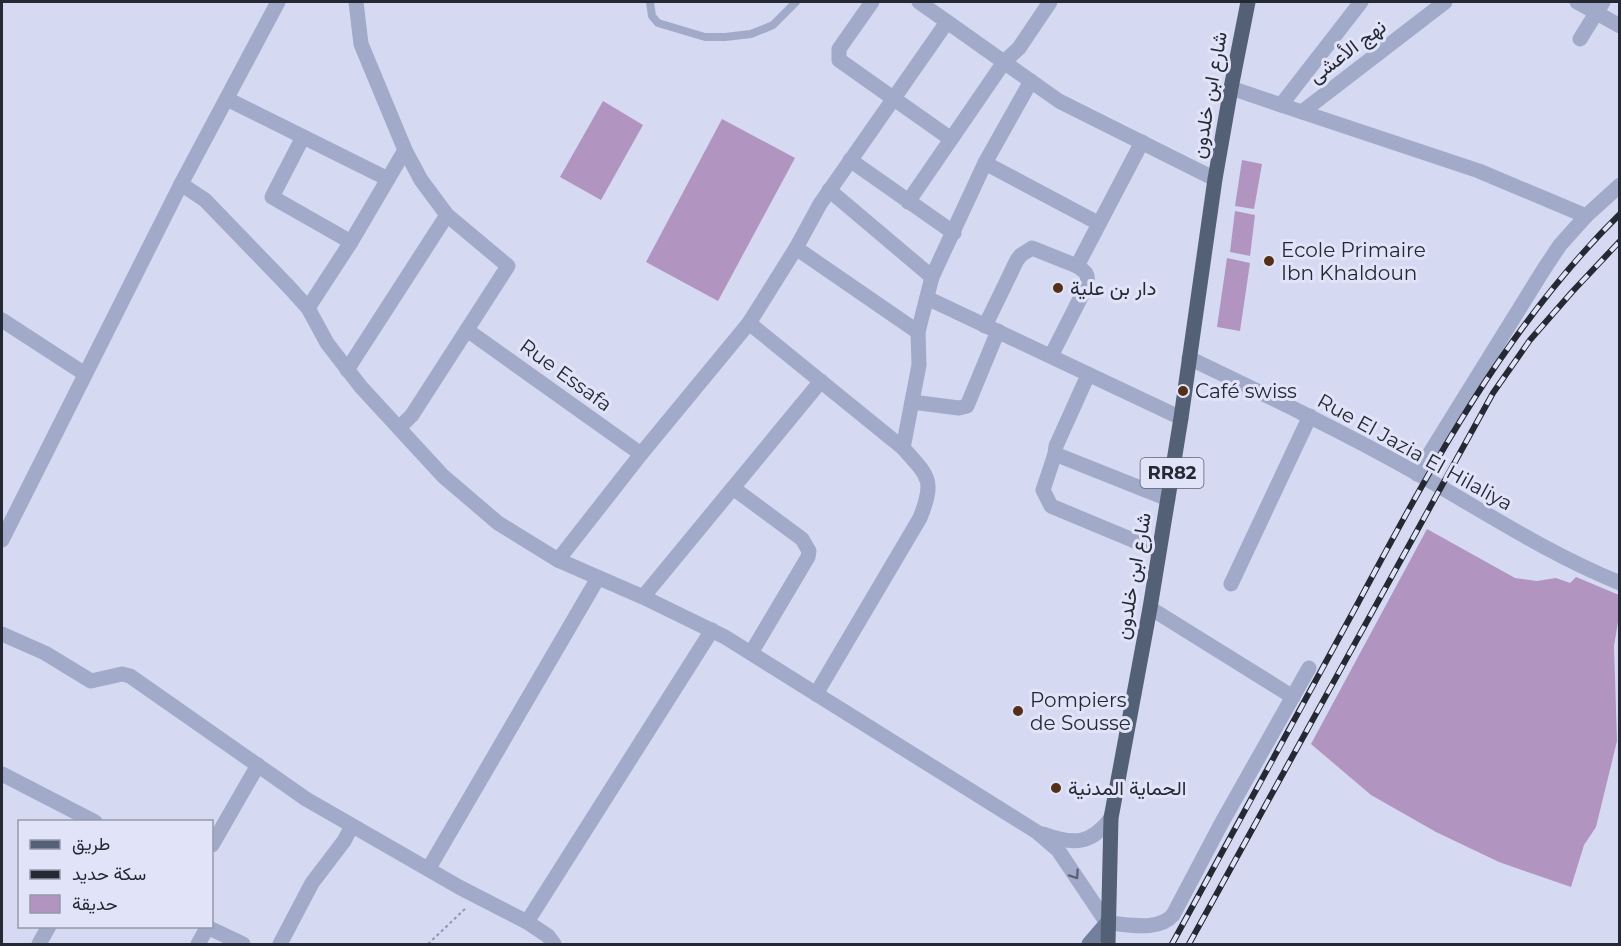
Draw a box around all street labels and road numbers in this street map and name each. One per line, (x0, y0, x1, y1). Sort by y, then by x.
street label: نهج الأعشى (1303, 14, 1392, 90)
street label: شارع ابن خلدون (1186, 30, 1234, 161)
street label: Rue Essafa (515, 334, 617, 416)
street label: Rue El Jazia El Hilaliya (1313, 388, 1517, 516)
road number: RR82 (1140, 458, 1204, 488)
street label: شارع ابن خلدون (1110, 511, 1158, 642)

